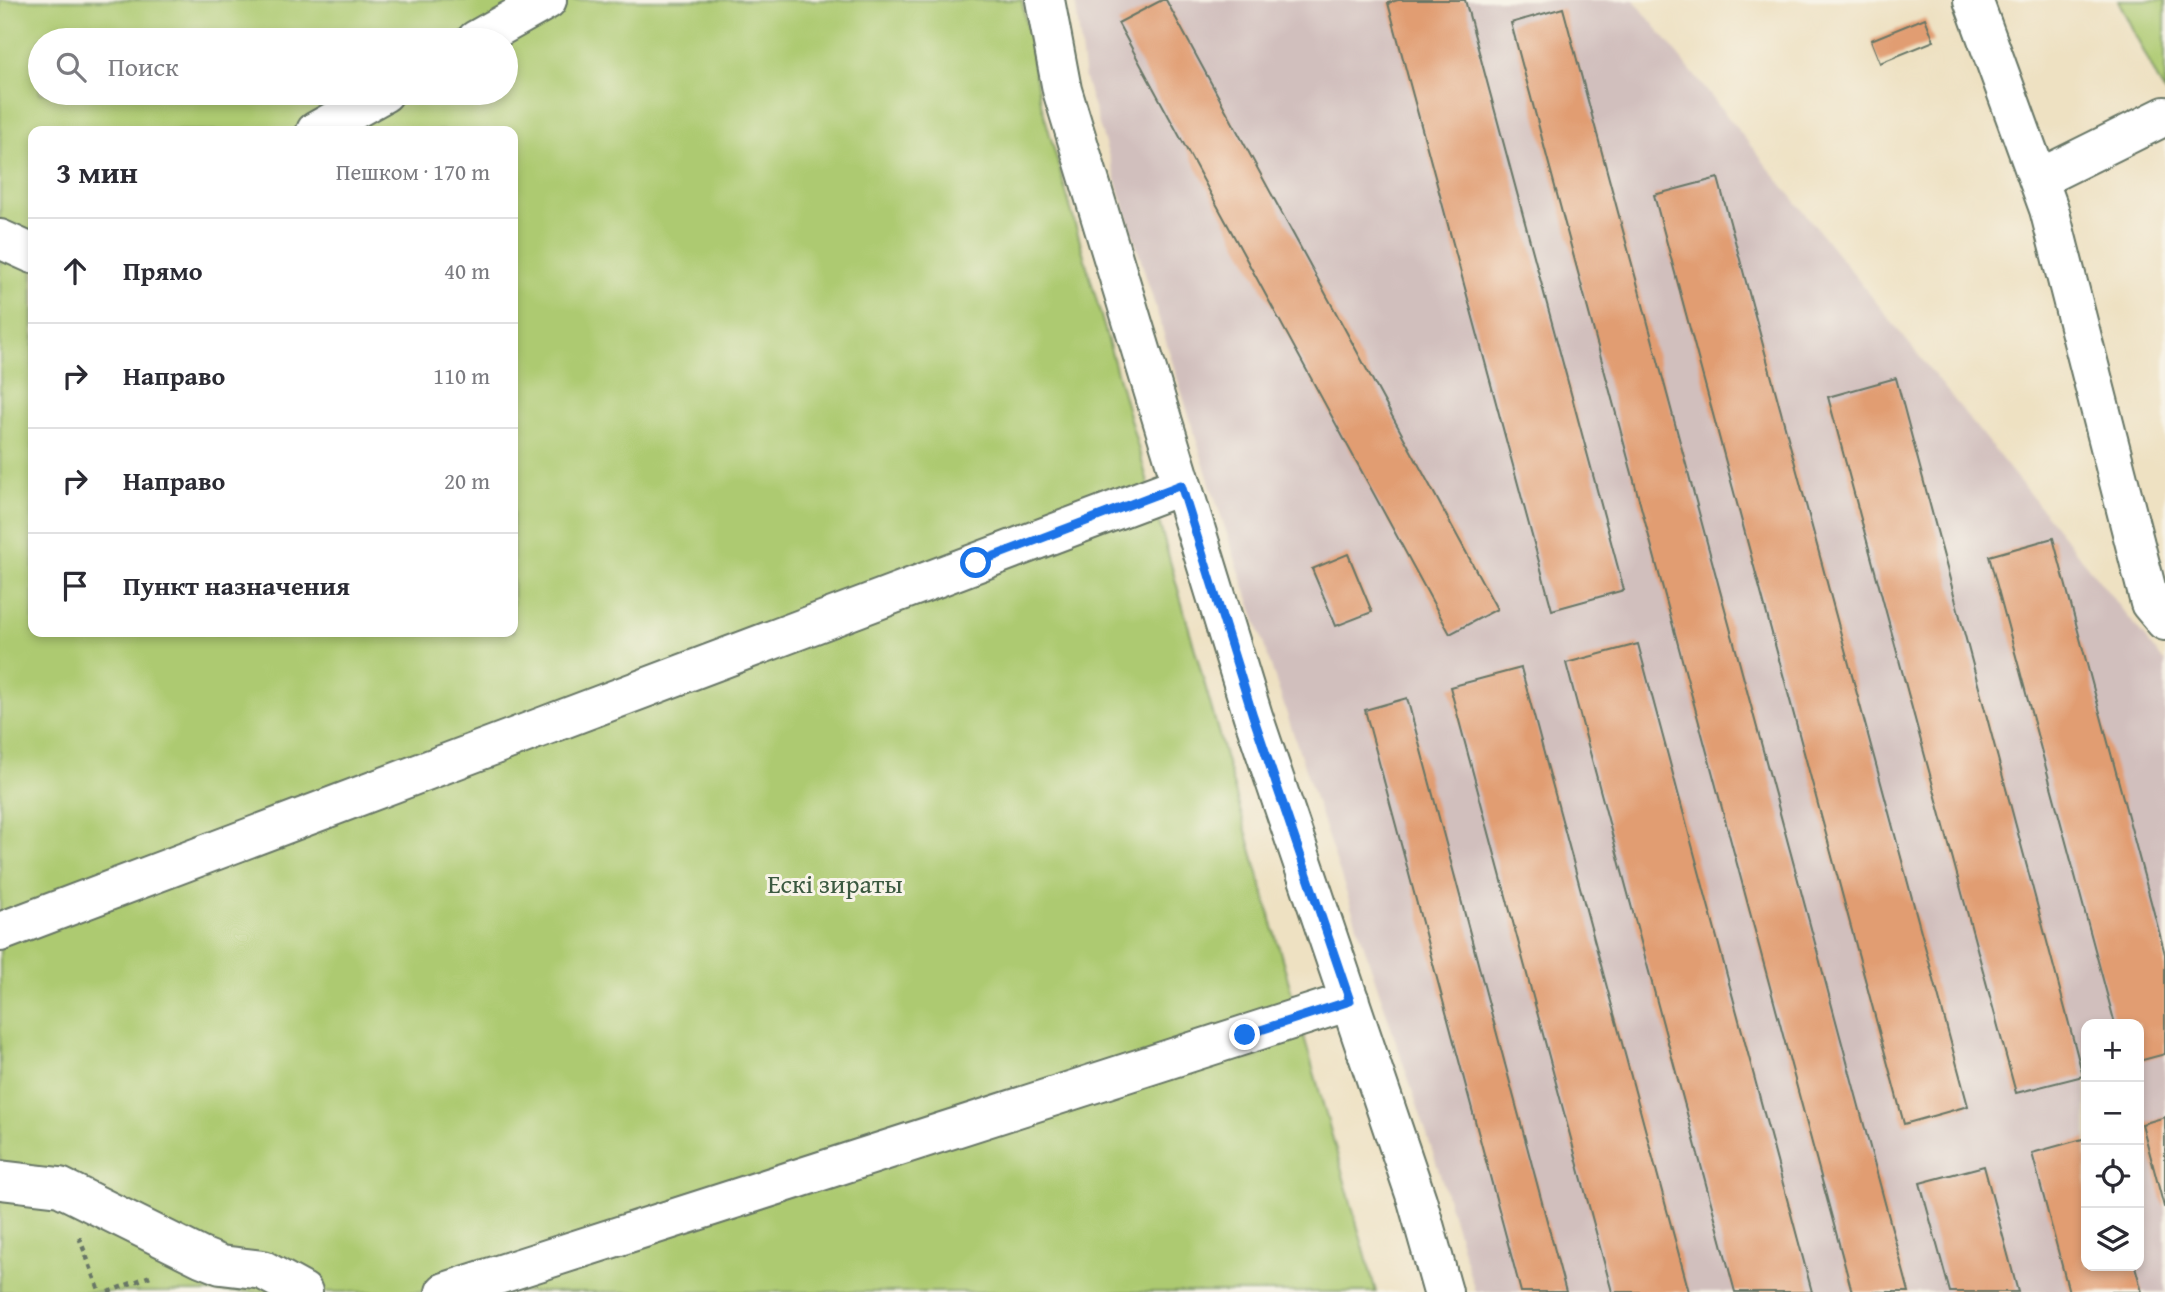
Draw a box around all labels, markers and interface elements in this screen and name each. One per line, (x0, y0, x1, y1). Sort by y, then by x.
search box (28, 28, 518, 105)
text: Поиск (108, 47, 179, 86)
icon: search (52, 48, 90, 86)
text: 3 мин (56, 150, 138, 194)
text: Пешком · 170 m (336, 155, 490, 188)
text: Прямо (123, 251, 203, 290)
icon: ahead (56, 252, 94, 290)
text: 40 m (444, 254, 490, 287)
text: Направо (123, 356, 225, 395)
icon: right (56, 357, 94, 395)
text: 110 m (433, 359, 490, 392)
text: Направо (123, 461, 225, 500)
icon: right (56, 462, 94, 500)
text: 20 m (444, 464, 490, 497)
route start (960, 547, 991, 578)
text: Пункт назначения (123, 566, 350, 605)
icon: arrive (56, 567, 94, 605)
park label: Ескі зираты (767, 864, 903, 903)
route end (1229, 1019, 1260, 1050)
map controls (2081, 1019, 2144, 1271)
button: + (2081, 1019, 2144, 1082)
button: − (2081, 1082, 2144, 1145)
button: locate (2081, 1145, 2144, 1208)
button: layers (2081, 1208, 2144, 1271)

